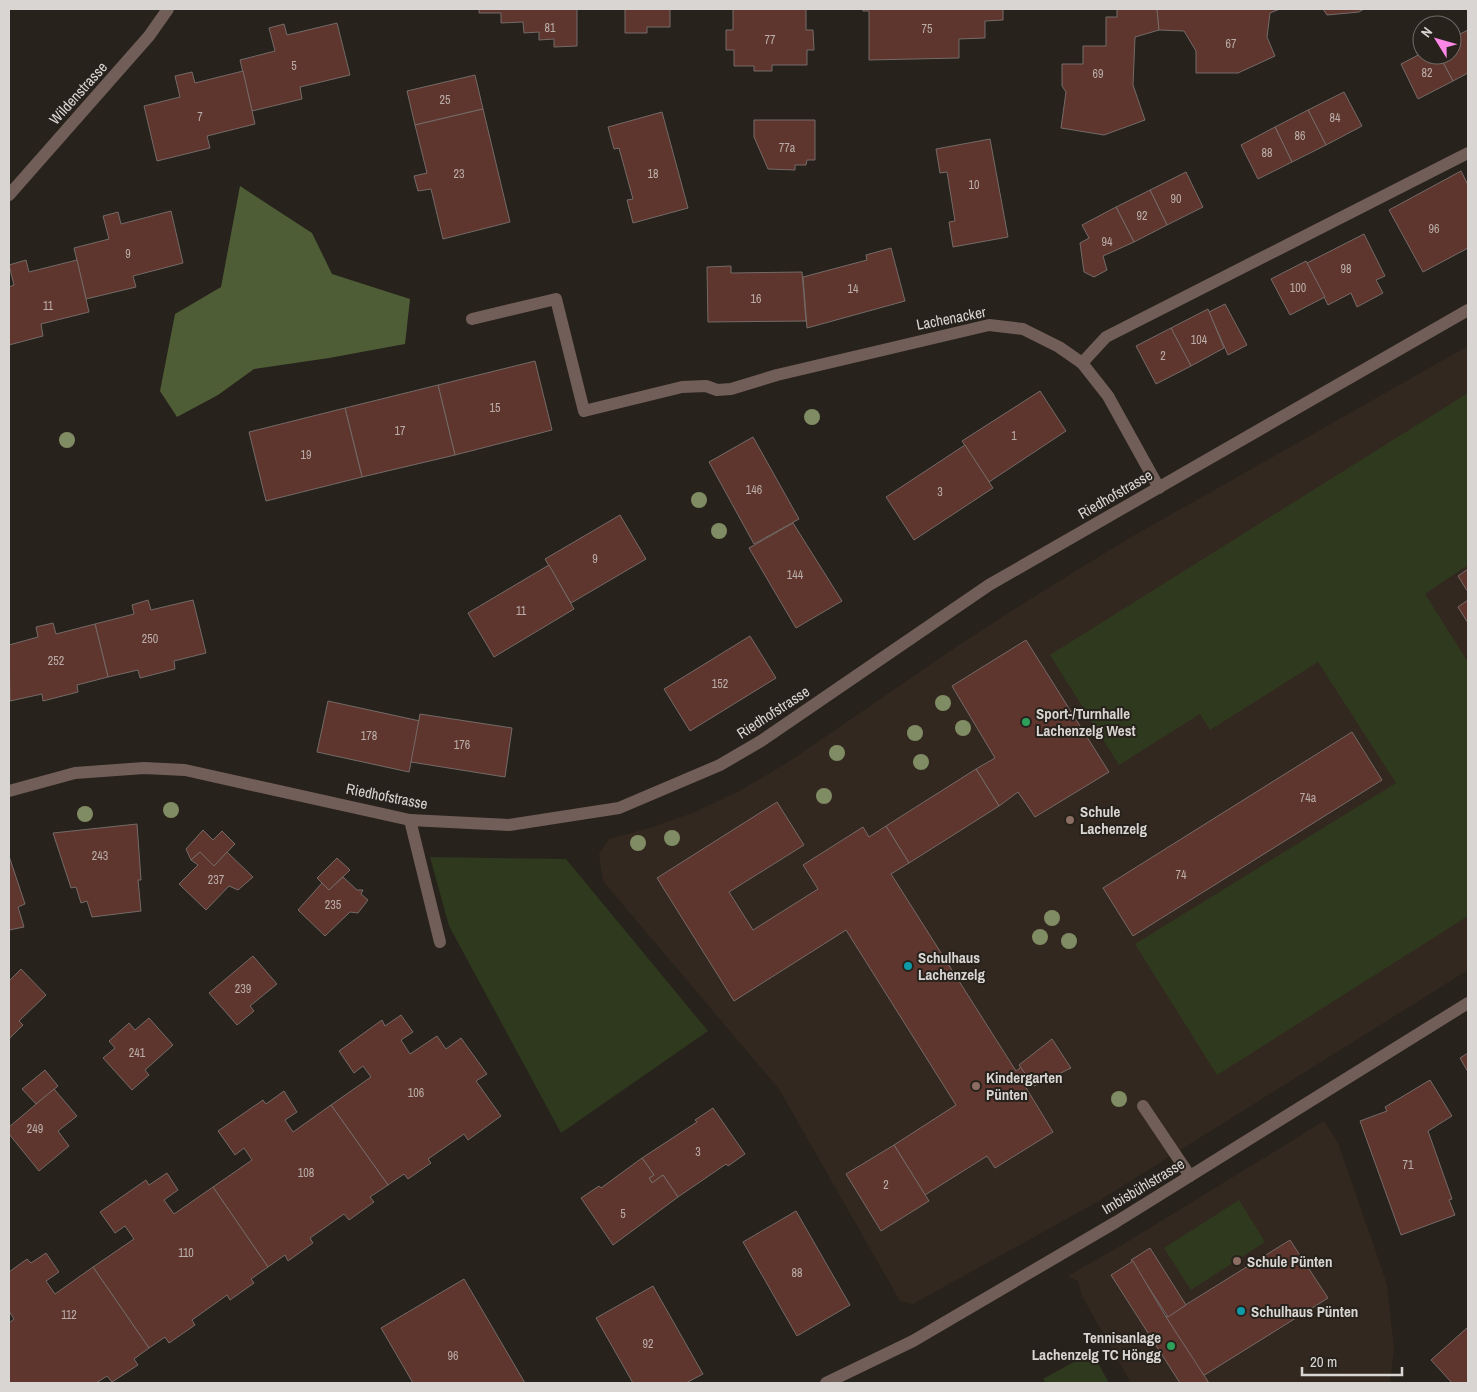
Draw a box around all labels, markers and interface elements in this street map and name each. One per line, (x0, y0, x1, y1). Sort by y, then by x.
north arrow (1412, 15, 1462, 65)
house number: 81 (545, 20, 556, 36)
house number: 75 (922, 21, 933, 37)
text: N (1417, 23, 1436, 41)
house number: 77 (765, 32, 776, 48)
house number: 67 (1226, 36, 1237, 52)
street label: Wildenstrasse (44, 57, 112, 129)
house number: 5 (291, 58, 297, 74)
house number: 82 (1422, 65, 1432, 81)
house number: 69 (1093, 66, 1103, 82)
house number: 25 (440, 92, 451, 108)
house number: 7 (197, 109, 203, 125)
house number: 84 (1330, 110, 1341, 126)
house number: 86 (1295, 128, 1305, 144)
house number: 77a (779, 140, 796, 156)
house number: 88 (1262, 145, 1272, 161)
house number: 23 (454, 166, 464, 182)
house number: 18 (648, 166, 658, 182)
house number: 10 (969, 177, 979, 193)
house number: 90 (1171, 191, 1181, 207)
house number: 92 (1137, 208, 1147, 224)
house number: 96 (1429, 221, 1439, 237)
house number: 94 (1102, 234, 1113, 250)
house number: 9 (125, 246, 131, 262)
house number: 98 (1341, 261, 1351, 277)
house number: 100 (1290, 280, 1306, 296)
house number: 14 (848, 281, 859, 297)
house number: 16 (751, 291, 761, 307)
house number: 11 (43, 298, 54, 314)
street label: Lachenacker (914, 301, 988, 335)
house number: 104 (1191, 332, 1208, 348)
house number: 2 (1160, 348, 1166, 364)
house number: 15 (490, 400, 501, 416)
house number: 17 (395, 423, 406, 439)
house number: 1 (1011, 428, 1017, 444)
house number: 19 (301, 447, 311, 463)
street label: Riedhofstrasse (1074, 464, 1156, 524)
house number: 146 (746, 482, 762, 498)
house number: 3 (937, 484, 943, 500)
house number: 9 (592, 551, 598, 567)
house number: 144 (787, 567, 804, 583)
house number: 11 (516, 603, 527, 619)
house number: 250 (142, 631, 158, 647)
house number: 252 (48, 653, 64, 669)
house number: 152 (712, 676, 728, 692)
street label: Riedhofstrasse (733, 681, 814, 743)
place label: Sport-/Turnhalle Lachenzelg West (1036, 703, 1136, 741)
marker: Sport-/Turnhalle Lachenzelg West (1020, 716, 1032, 728)
house number: 178 (361, 728, 377, 744)
house number: 176 (454, 737, 470, 753)
street label: Riedhofstrasse (344, 778, 430, 814)
house number: 74a (1300, 790, 1317, 806)
place label: Schule Lachenzelg (1080, 801, 1147, 839)
marker: Schule Lachenzelg (1064, 814, 1076, 826)
house number: 243 (92, 848, 108, 864)
house number: 74 (1176, 867, 1187, 883)
house number: 237 (208, 872, 225, 888)
house number: 235 (325, 897, 342, 913)
place label: Schulhaus Lachenzelg (918, 947, 985, 985)
marker: Schulhaus Lachenzelg (902, 960, 914, 972)
house number: 239 (235, 981, 251, 997)
house number: 241 (129, 1045, 146, 1061)
place label: Kindergarten Pünten (986, 1067, 1063, 1105)
marker: Kindergarten Pünten (970, 1080, 982, 1092)
house number: 106 (408, 1085, 424, 1101)
house number: 249 (27, 1121, 43, 1137)
house number: 3 (695, 1144, 701, 1160)
street label: Imbisbühlstrasse (1098, 1153, 1188, 1219)
house number: 71 (1403, 1157, 1414, 1173)
house number: 108 (298, 1165, 314, 1181)
house number: 2 (883, 1177, 889, 1193)
house number: 5 (620, 1206, 626, 1222)
house number: 110 (178, 1245, 194, 1261)
place label: Schule Pünten (1247, 1251, 1332, 1272)
marker: Schule Pünten (1231, 1255, 1243, 1267)
house number: 88 (792, 1265, 802, 1281)
place label: Schulhaus Pünten (1251, 1301, 1358, 1322)
marker: Schulhaus Pünten (1235, 1305, 1247, 1317)
house number: 112 (61, 1307, 77, 1323)
place label: Tennisanlage Lachenzelg TC Höngg (1032, 1327, 1161, 1365)
house number: 92 (643, 1336, 653, 1352)
marker: Tennisanlage Lachenzelg TC Höngg (1165, 1340, 1177, 1352)
scale bar (1302, 1344, 1402, 1376)
house number: 96 (448, 1348, 458, 1364)
text: 20 m (1310, 1351, 1337, 1372)

